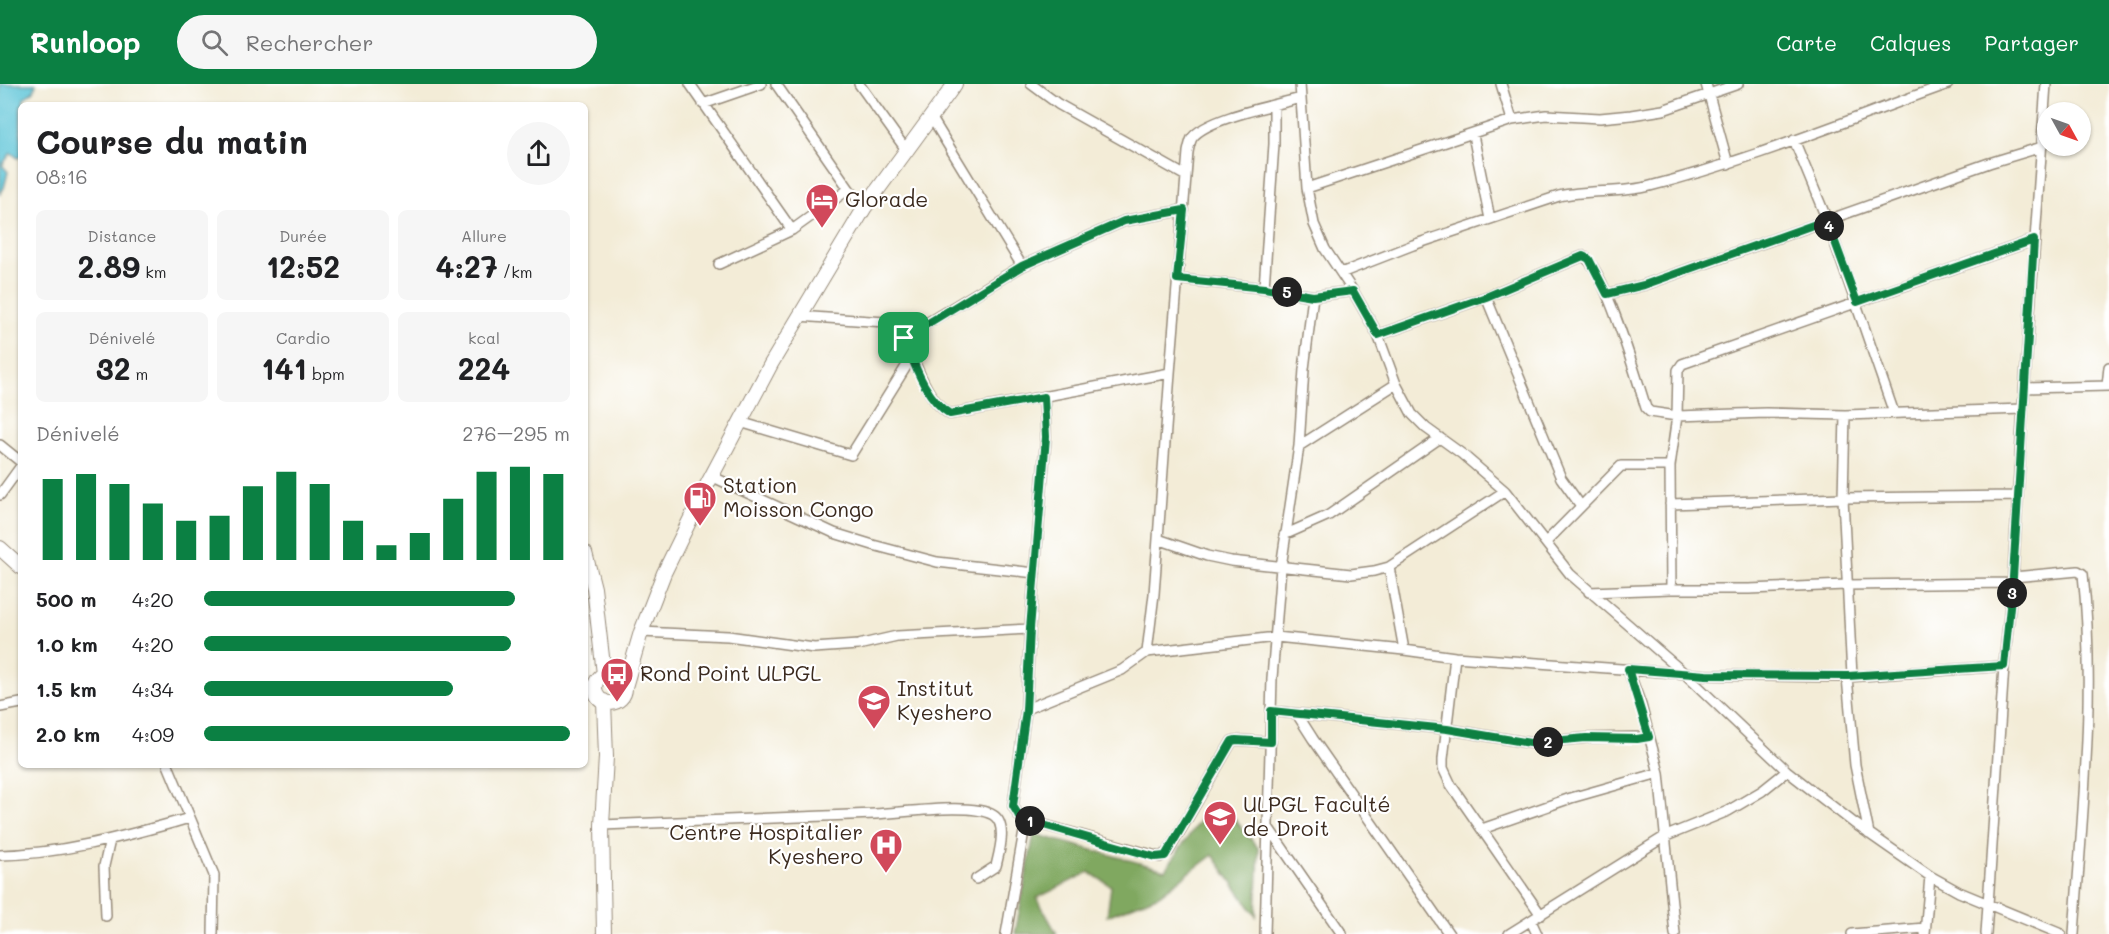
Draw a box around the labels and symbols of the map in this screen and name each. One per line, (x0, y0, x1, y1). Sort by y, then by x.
north arrow (2037, 102, 2091, 156)
hotel icon: Glorade (804, 182, 840, 229)
place label: Glorade (845, 185, 928, 212)
pin: 4 (1814, 211, 1844, 241)
pin: 5 (1272, 277, 1302, 307)
pin (878, 312, 929, 363)
place label: Station Moisson Congo (723, 471, 874, 522)
fuel station icon: Station Moisson Congo (682, 480, 718, 527)
pin: 3 (1997, 578, 2027, 608)
bus stop icon: Rond Point ULPGL (599, 656, 635, 703)
place label: Rond Point ULPGL (640, 659, 821, 686)
place label: Institut Kyeshero (897, 674, 992, 725)
school or university icon: Institut Kyeshero (856, 683, 892, 730)
pin: 2 (1533, 727, 1563, 757)
place label: ULPGL Faculté de Droit (1243, 790, 1390, 841)
school or university icon: ULPGL Faculté de Droit (1202, 799, 1238, 846)
pin: 1 (1015, 806, 1045, 836)
place label: Centre Hospitalier Kyeshero (669, 818, 863, 869)
hospital icon: Centre Hospitalier Kyeshero (868, 827, 904, 874)

